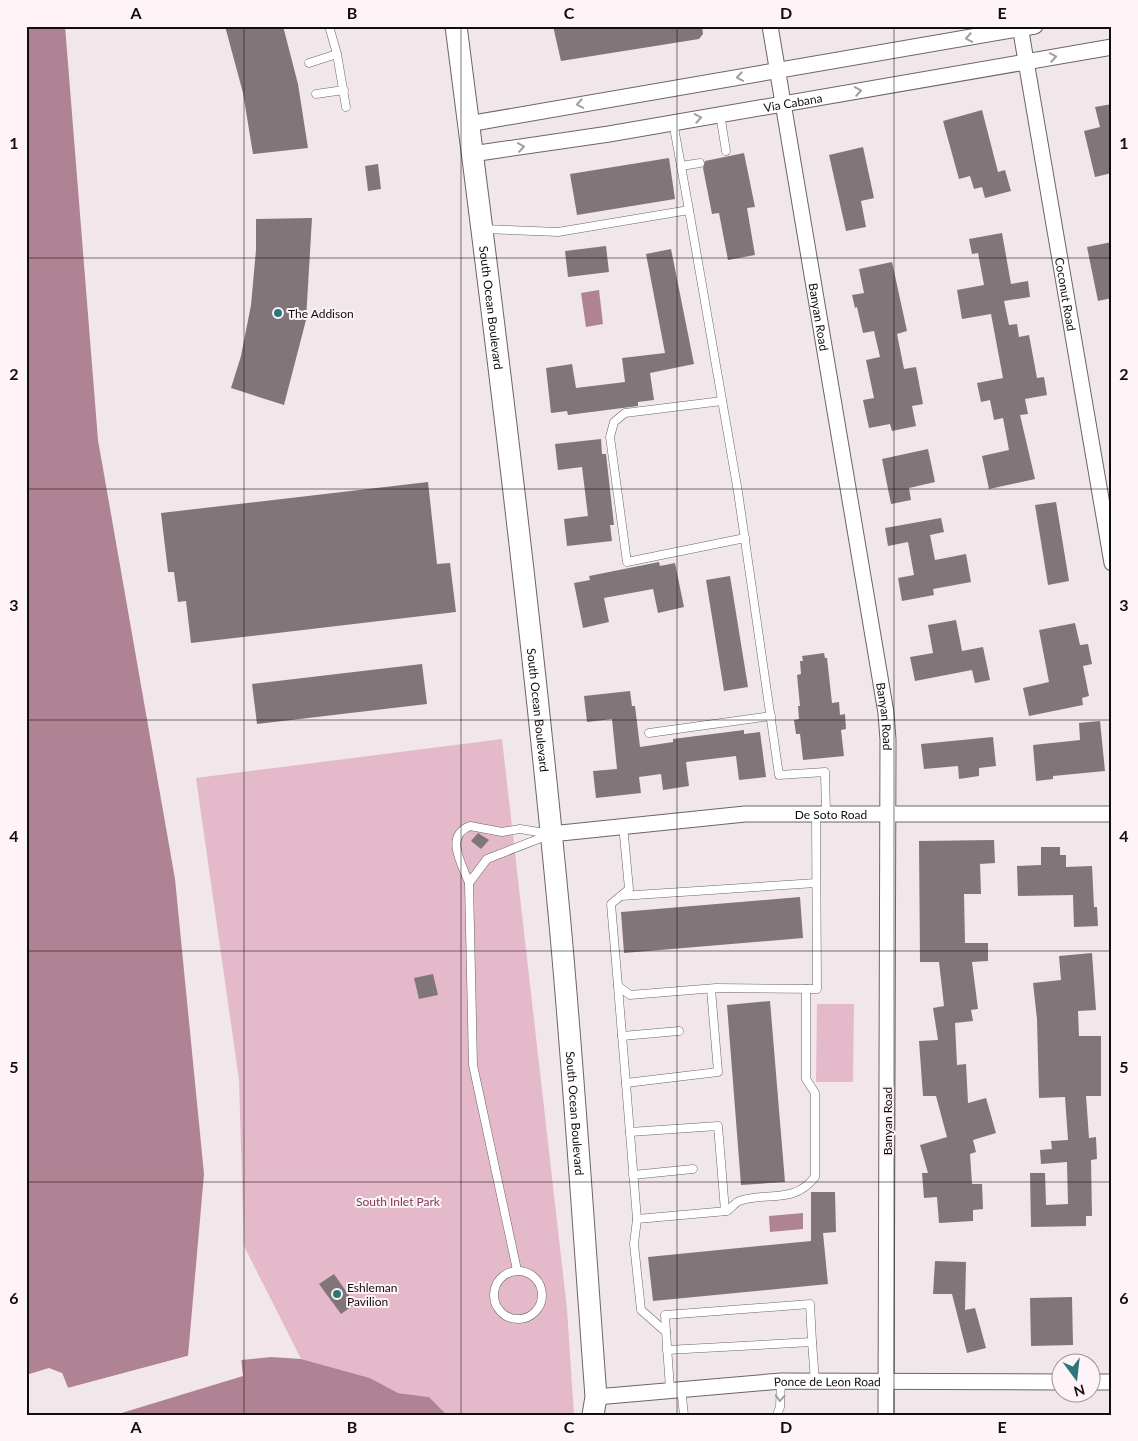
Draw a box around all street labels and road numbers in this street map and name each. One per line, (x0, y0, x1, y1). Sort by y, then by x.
street label: Via Cabana (762, 90, 823, 115)
street label: South Ocean Boulevard (477, 245, 507, 370)
street label: Coconut Road (1052, 256, 1080, 332)
street label: Banyan Road (806, 282, 832, 352)
street label: South Ocean Boulevard (524, 647, 552, 773)
street label: Banyan Road (873, 681, 896, 751)
street label: De Soto Road (795, 807, 867, 822)
street label: South Ocean Boulevard (563, 1051, 588, 1176)
street label: Banyan Road (880, 1087, 895, 1155)
street label: Ponce de Leon Road (773, 1373, 881, 1389)

